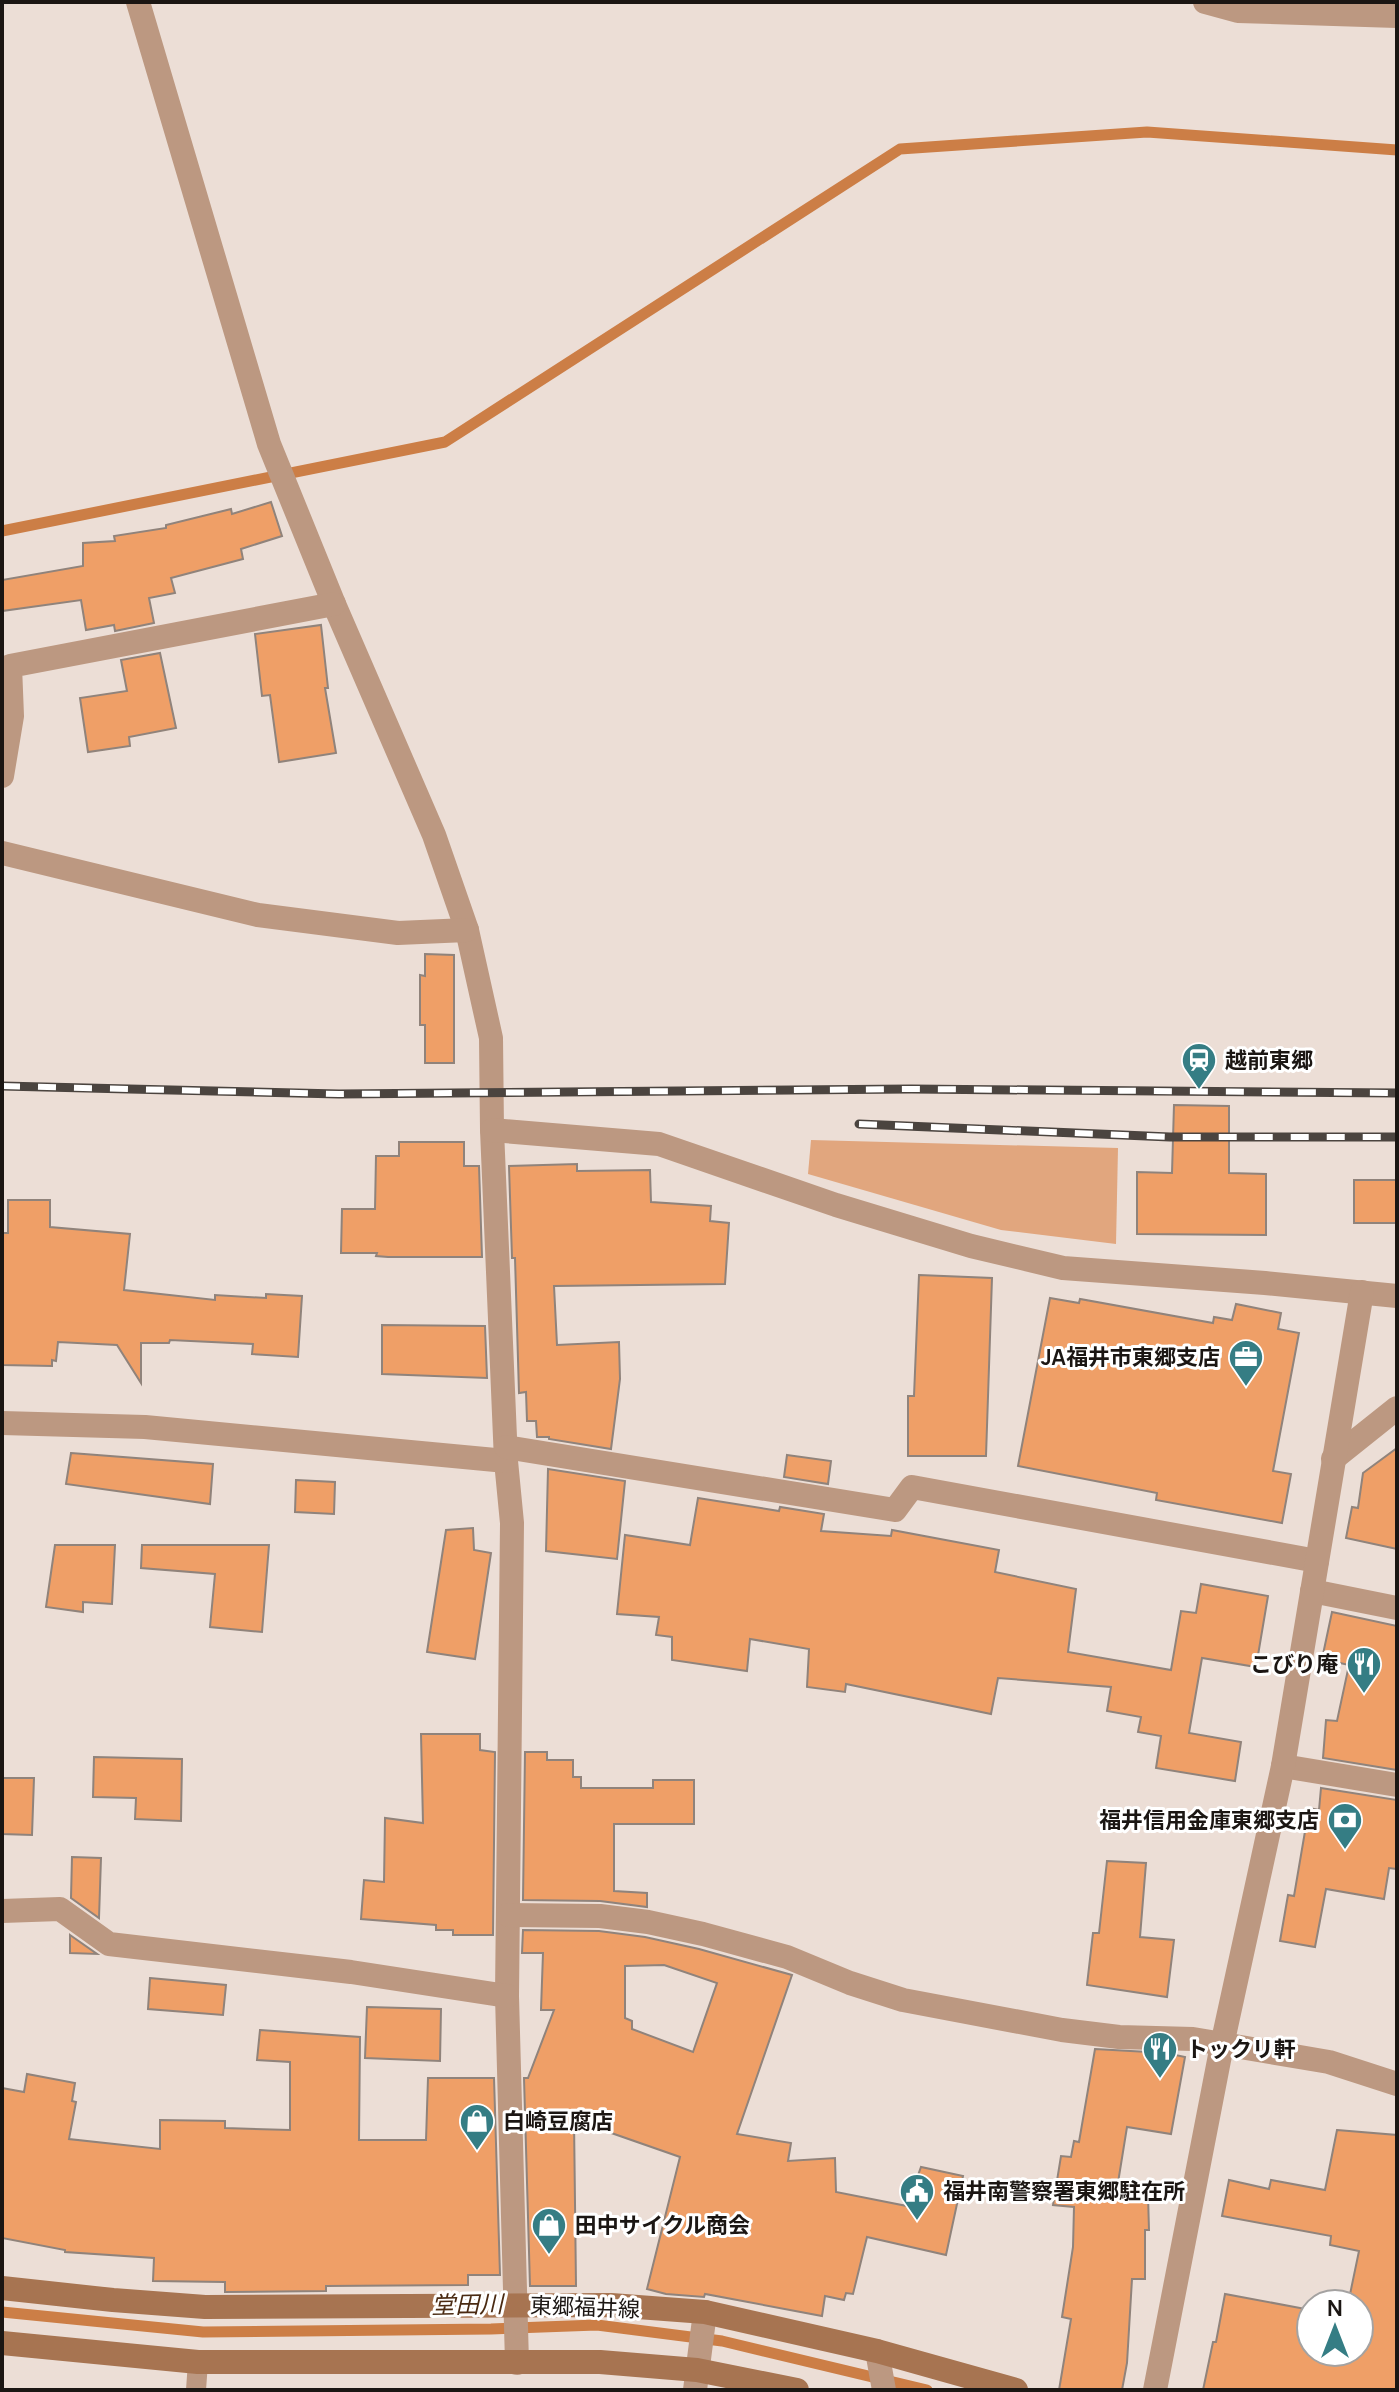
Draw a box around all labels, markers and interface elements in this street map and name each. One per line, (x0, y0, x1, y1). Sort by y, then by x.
station icon: 越前東郷 (1180, 1041, 1218, 1091)
place label: 越前東郷 (1225, 1045, 1313, 1075)
office icon: JA福井市東郷支店 (1227, 1338, 1265, 1388)
place label: JA福井市東郷支店 (1041, 1342, 1220, 1372)
restaurant icon: こびり庵 (1345, 1645, 1383, 1695)
place label: こびり庵 (1250, 1649, 1338, 1679)
bank icon: 福井信用金庫東郷支店 (1326, 1801, 1364, 1851)
place label: 福井信用金庫東郷支店 (1099, 1805, 1319, 1835)
restaurant icon: トックリ軒 (1141, 2030, 1179, 2080)
place label: トックリ軒 (1186, 2034, 1296, 2064)
shop icon: 白崎豆腐店 (458, 2102, 496, 2152)
place label: 白崎豆腐店 (503, 2106, 613, 2136)
public building icon: 福井南警察署東郷駐在所 (898, 2172, 936, 2222)
place label: 福井南警察署東郷駐在所 (943, 2176, 1185, 2206)
shop icon: 田中サイクル商会 (530, 2206, 568, 2256)
place label: 田中サイクル商会 (575, 2210, 750, 2240)
water label: 堂田川 (431, 2286, 506, 2321)
north arrow (1295, 2288, 1375, 2368)
street label: 東郷福井線 (530, 2290, 640, 2324)
text: N (1327, 2293, 1343, 2323)

